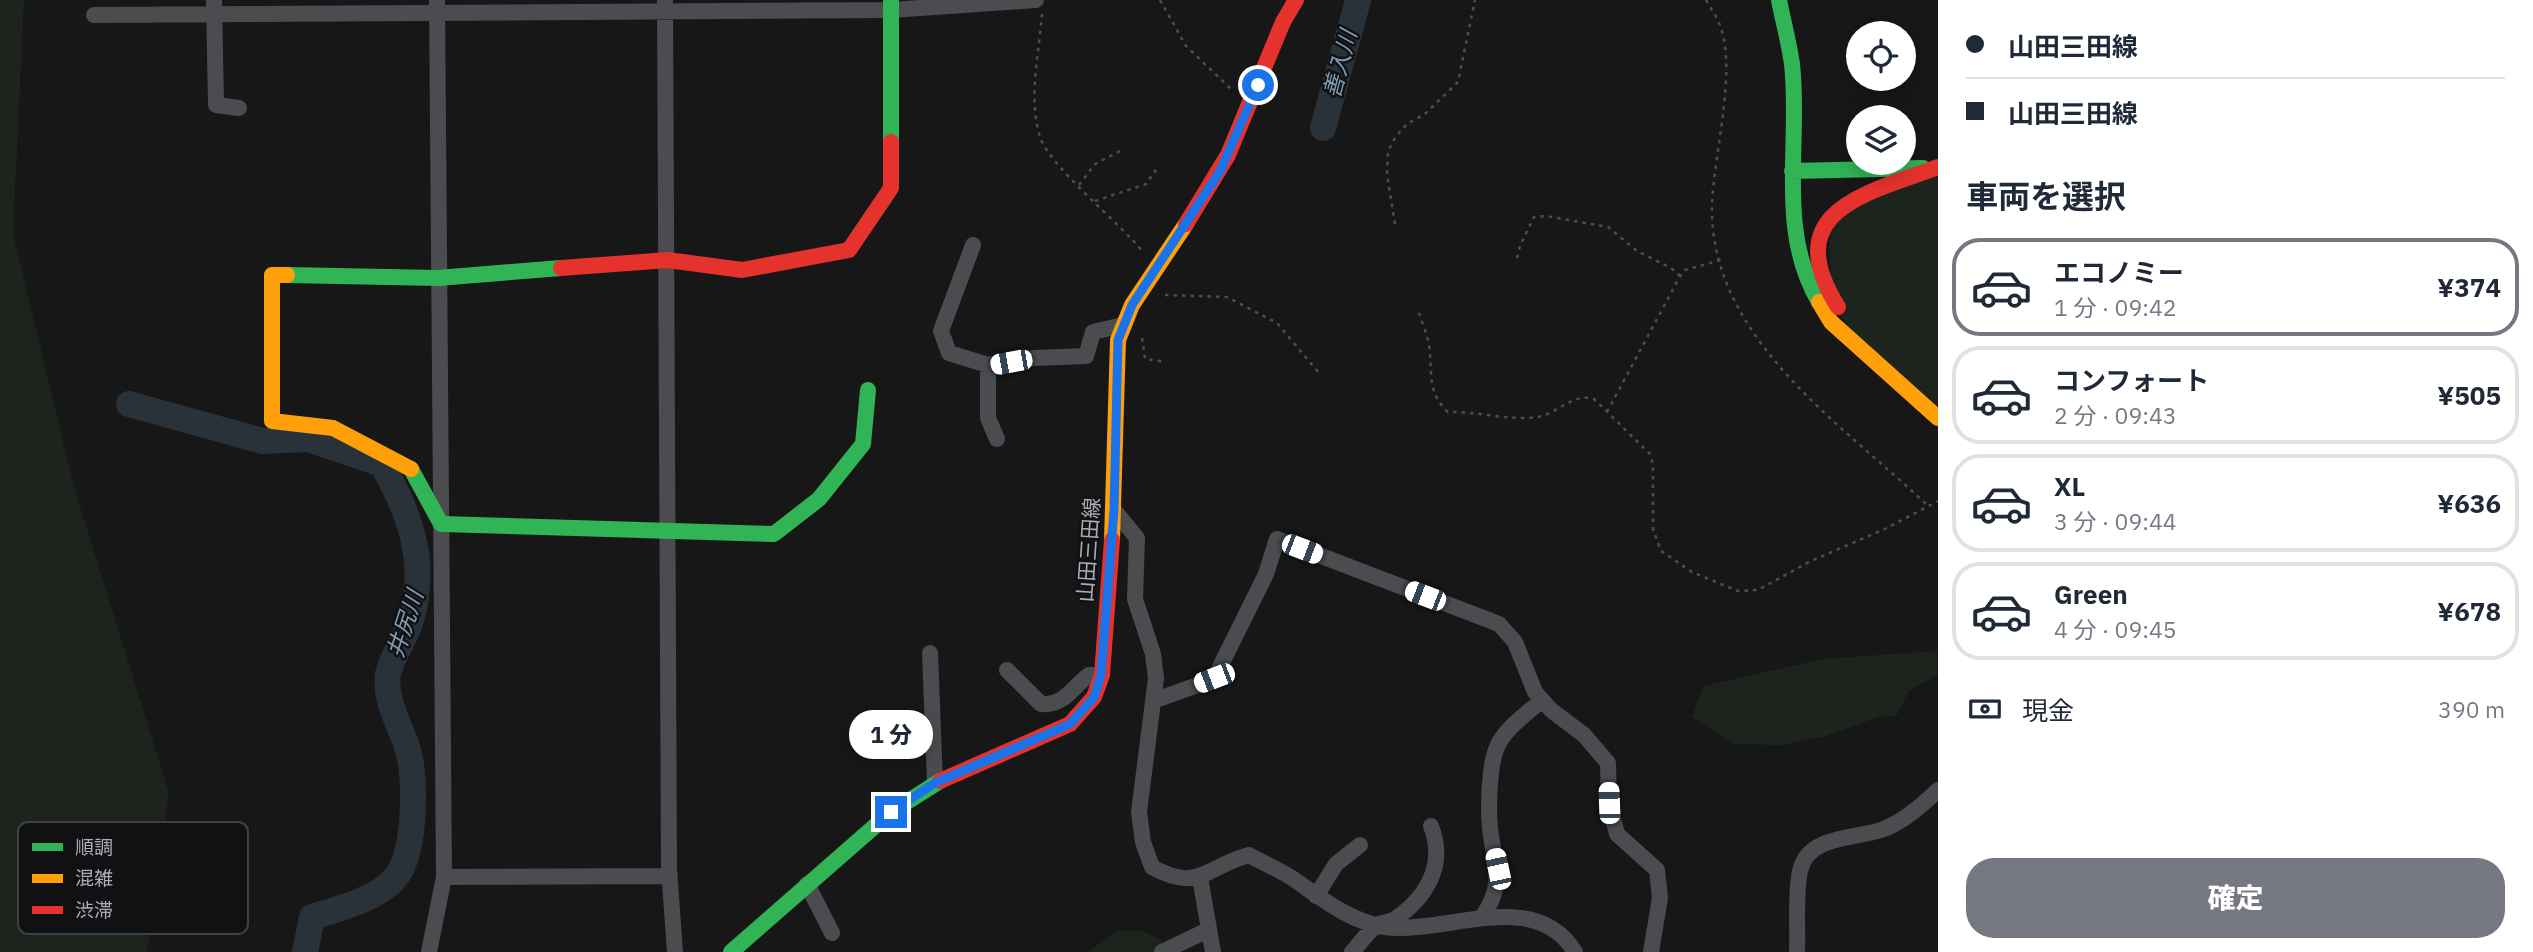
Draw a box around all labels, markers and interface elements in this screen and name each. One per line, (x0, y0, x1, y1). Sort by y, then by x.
map controls (1846, 21, 1916, 175)
button: locate (1846, 21, 1916, 91)
water label: 善入川 (1316, 24, 1363, 101)
text: 山田三田線 (2008, 29, 2138, 63)
route start (1242, 69, 1274, 101)
text: 山田三田線 (2008, 96, 2138, 130)
button: layers (1846, 105, 1916, 175)
text: 車両を選択 (1966, 175, 2126, 217)
text: エコノミー (2054, 255, 2184, 289)
icon: car (1970, 256, 2033, 319)
text: ¥374 (2437, 270, 2501, 304)
text: 1 分 · 09:42 (2054, 292, 2177, 322)
car (989, 348, 1034, 376)
text: コンフォート (2054, 363, 2209, 397)
icon: car (1970, 364, 2033, 427)
text: ¥505 (2437, 378, 2501, 412)
text: 2 分 · 09:43 (2054, 400, 2177, 430)
text: XL (2054, 469, 2085, 503)
icon: car (1970, 472, 2033, 535)
text: ¥636 (2437, 486, 2501, 520)
street label: 山田三田線 (1070, 497, 1106, 603)
text: 3 分 · 09:44 (2054, 506, 2177, 536)
car (1279, 532, 1326, 566)
text: Green (2054, 577, 2128, 611)
car (1402, 579, 1449, 613)
icon: car (1970, 580, 2033, 643)
water label: 井尻川 (379, 583, 430, 661)
text: ¥678 (2437, 594, 2501, 628)
text: 4 分 · 09:45 (2054, 614, 2177, 644)
car (1191, 661, 1238, 695)
icon: cash (1966, 690, 2004, 728)
text: 現金 (2022, 693, 2074, 727)
text: 390 m (2438, 694, 2505, 724)
callout: 1 分 (849, 710, 933, 760)
text: 1 分 (870, 719, 912, 749)
car (1598, 782, 1621, 824)
route end (875, 796, 907, 828)
legend (18, 822, 248, 934)
text: 順調 (75, 835, 113, 859)
car (1484, 846, 1513, 892)
button: 確定 (1966, 858, 2505, 938)
text: 混雑 (75, 866, 113, 890)
text: 渋滞 (75, 898, 113, 922)

